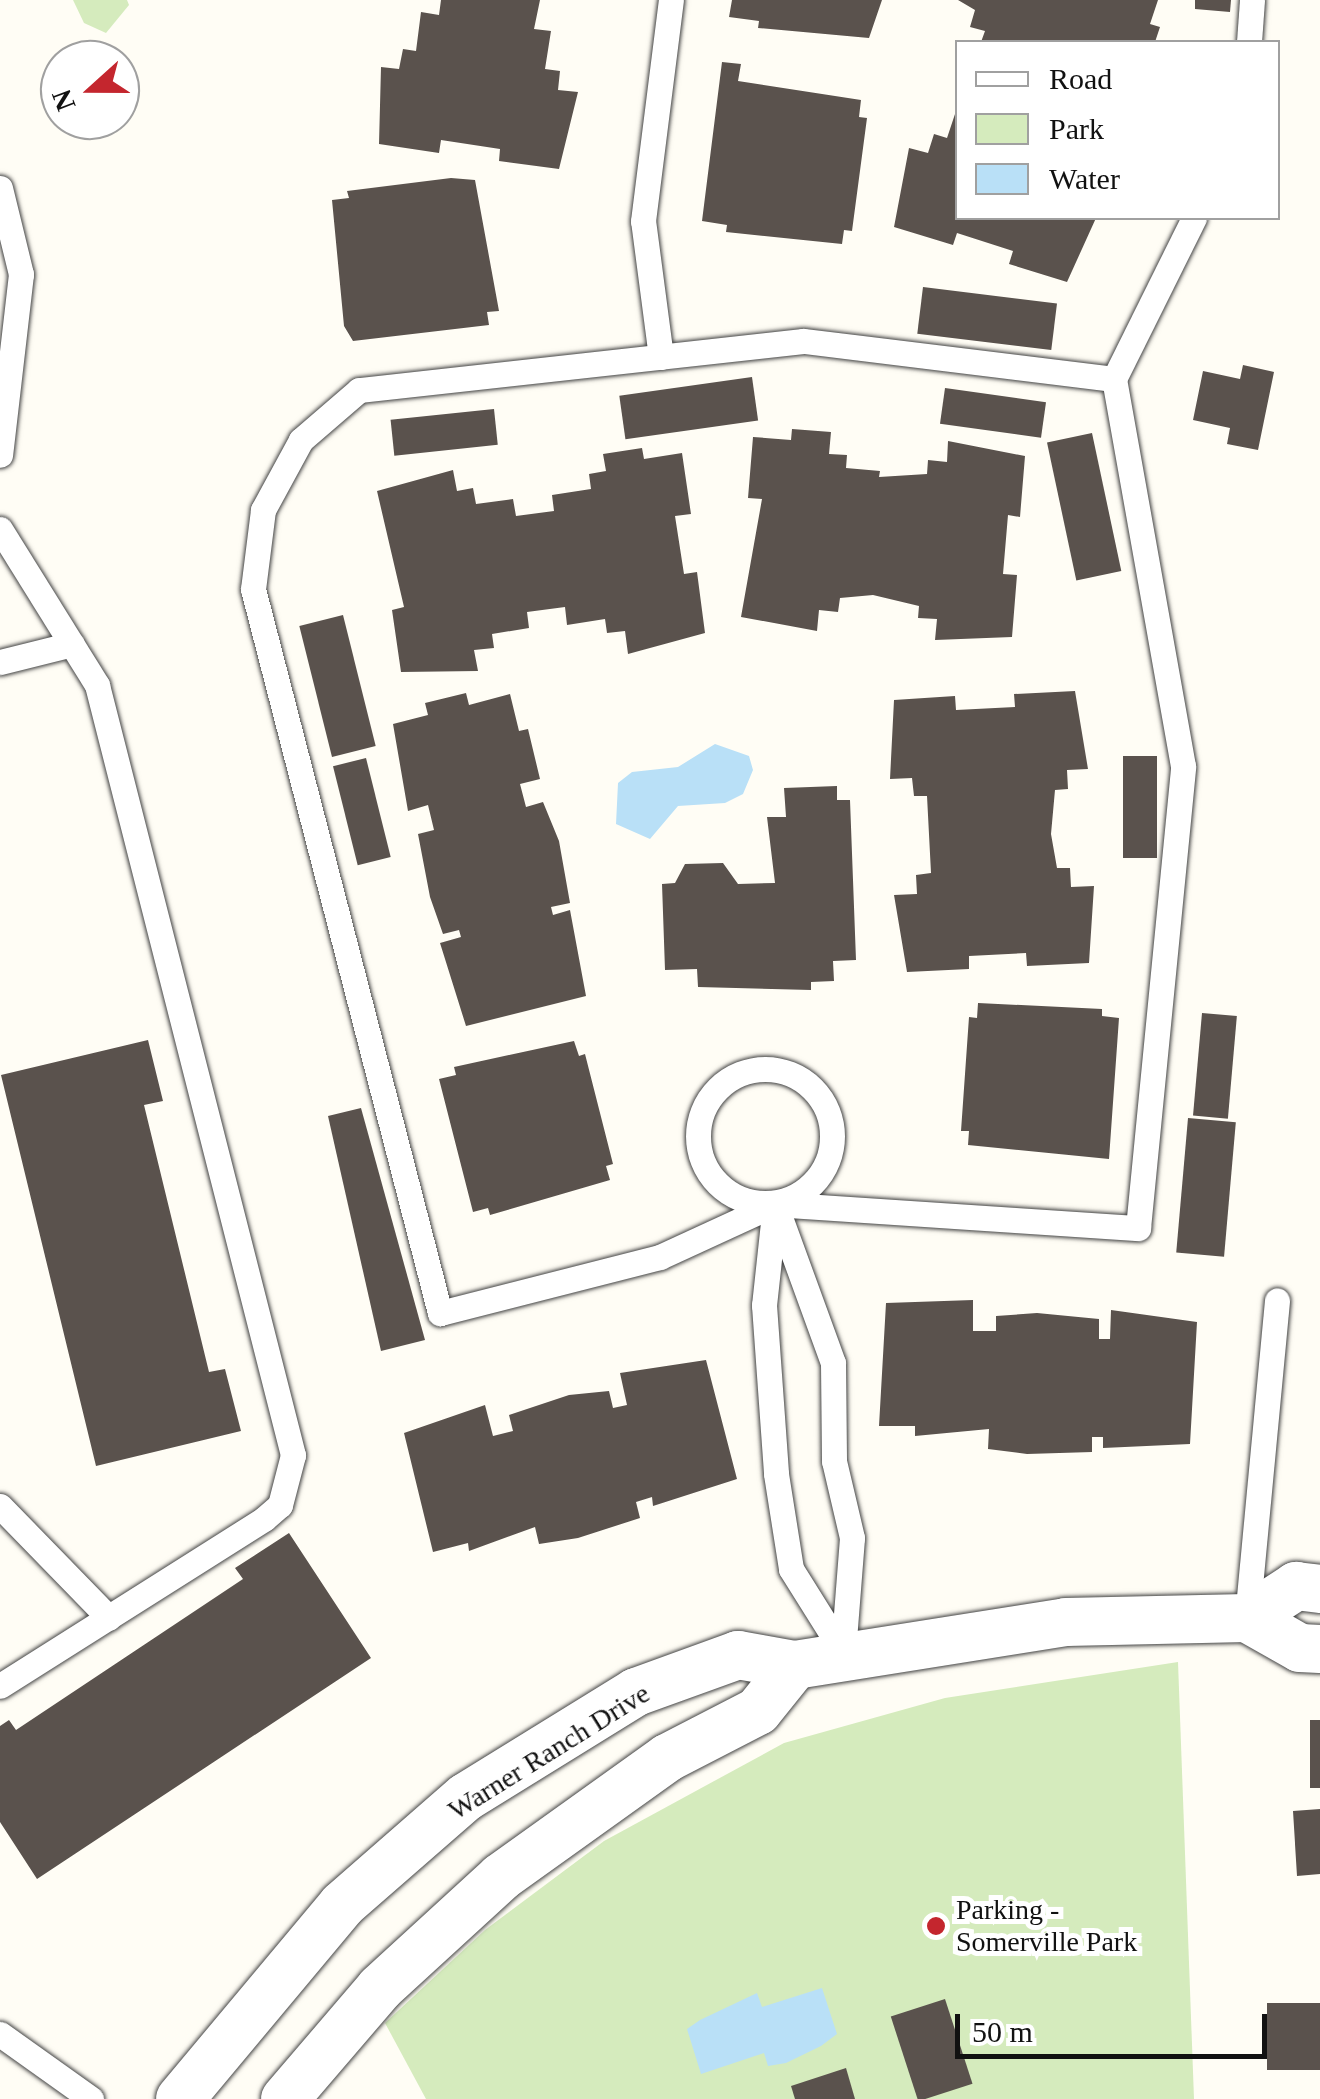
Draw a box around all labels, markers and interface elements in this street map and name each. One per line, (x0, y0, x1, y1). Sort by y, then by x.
north arrow (40, 40, 140, 140)
legend (955, 40, 1280, 220)
text: Road (1049, 62, 1112, 95)
text: N (45, 85, 81, 115)
text: Park (1049, 112, 1104, 145)
text: Water (1049, 162, 1120, 195)
street label: Warner Ranch Drive (442, 1677, 656, 1827)
place label: Parking - Somerville Park (956, 1893, 1137, 1959)
marker: Parking - Somerville Park (925, 1915, 947, 1937)
scale bar (960, 1994, 1272, 2056)
text: 50 m (972, 2015, 1033, 2048)

